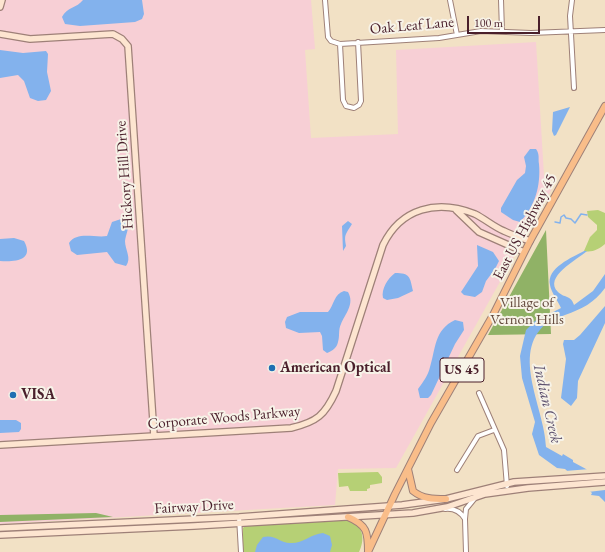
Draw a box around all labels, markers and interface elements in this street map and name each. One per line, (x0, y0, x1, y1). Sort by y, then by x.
scale bar (469, 8, 542, 34)
street label: Oak Leaf Lane (369, 13, 455, 39)
text: 100 m (474, 15, 503, 31)
street label: Hickory Hill Drive (112, 120, 138, 230)
street label: East US Highway 45 (490, 171, 560, 283)
park label: Village of Vernon Hills (490, 294, 564, 329)
road number: US 45 (440, 358, 484, 382)
place label: American Optical (280, 359, 391, 377)
marker: American Optical (267, 363, 277, 373)
water label: Indian Creek (529, 363, 565, 445)
place label: VISA (21, 386, 55, 404)
marker: VISA (8, 390, 18, 400)
street label: Corporate Woods Parkway (147, 402, 301, 434)
street label: Fairway Drive (154, 496, 234, 518)

